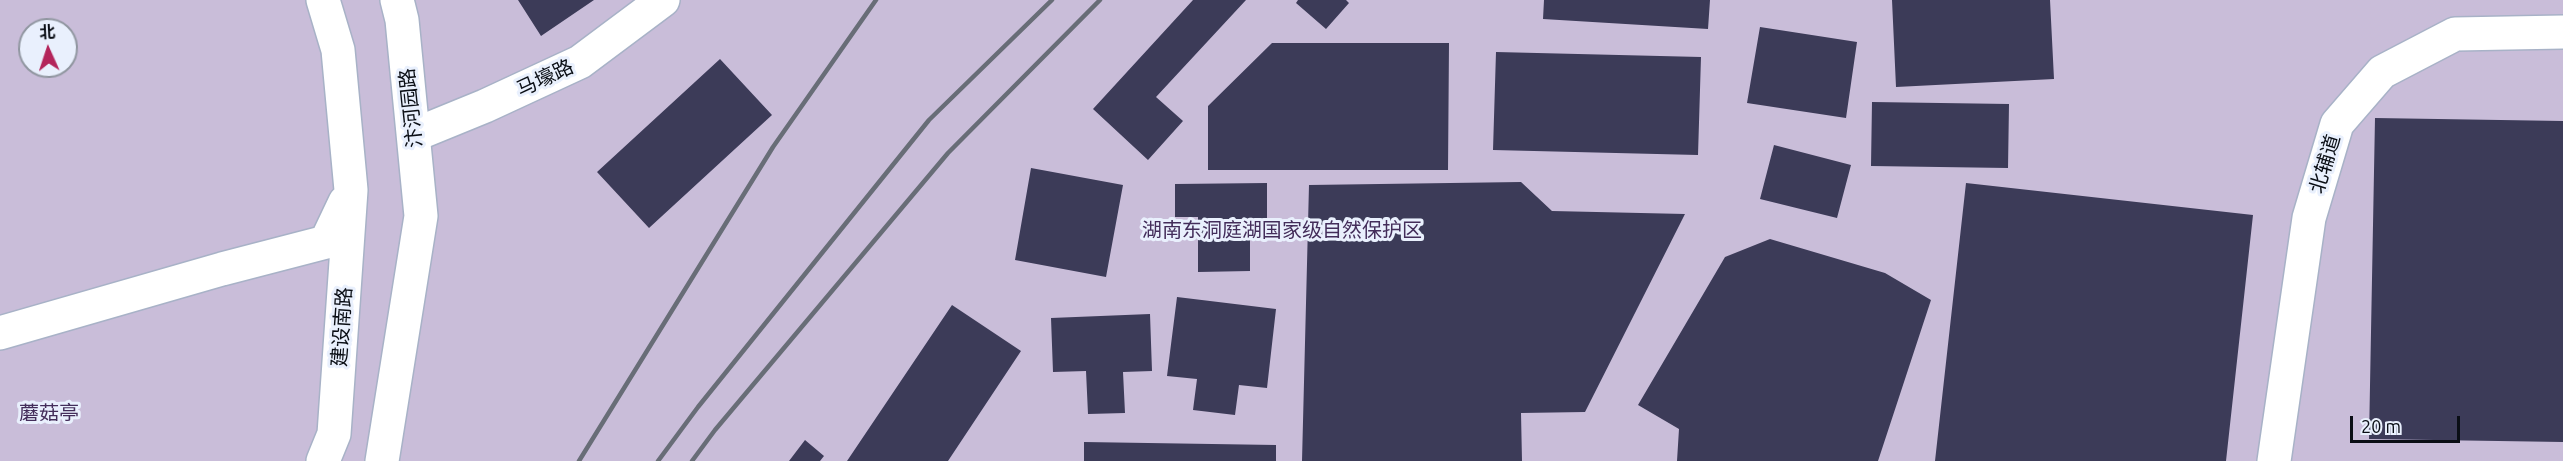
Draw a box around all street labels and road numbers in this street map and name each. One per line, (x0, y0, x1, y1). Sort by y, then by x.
street label: 马壕路 (513, 54, 577, 102)
street label: 汴河园路 (395, 67, 427, 149)
street label: 北辅道 (2305, 132, 2345, 196)
street label: 建设南路 (327, 286, 357, 368)

